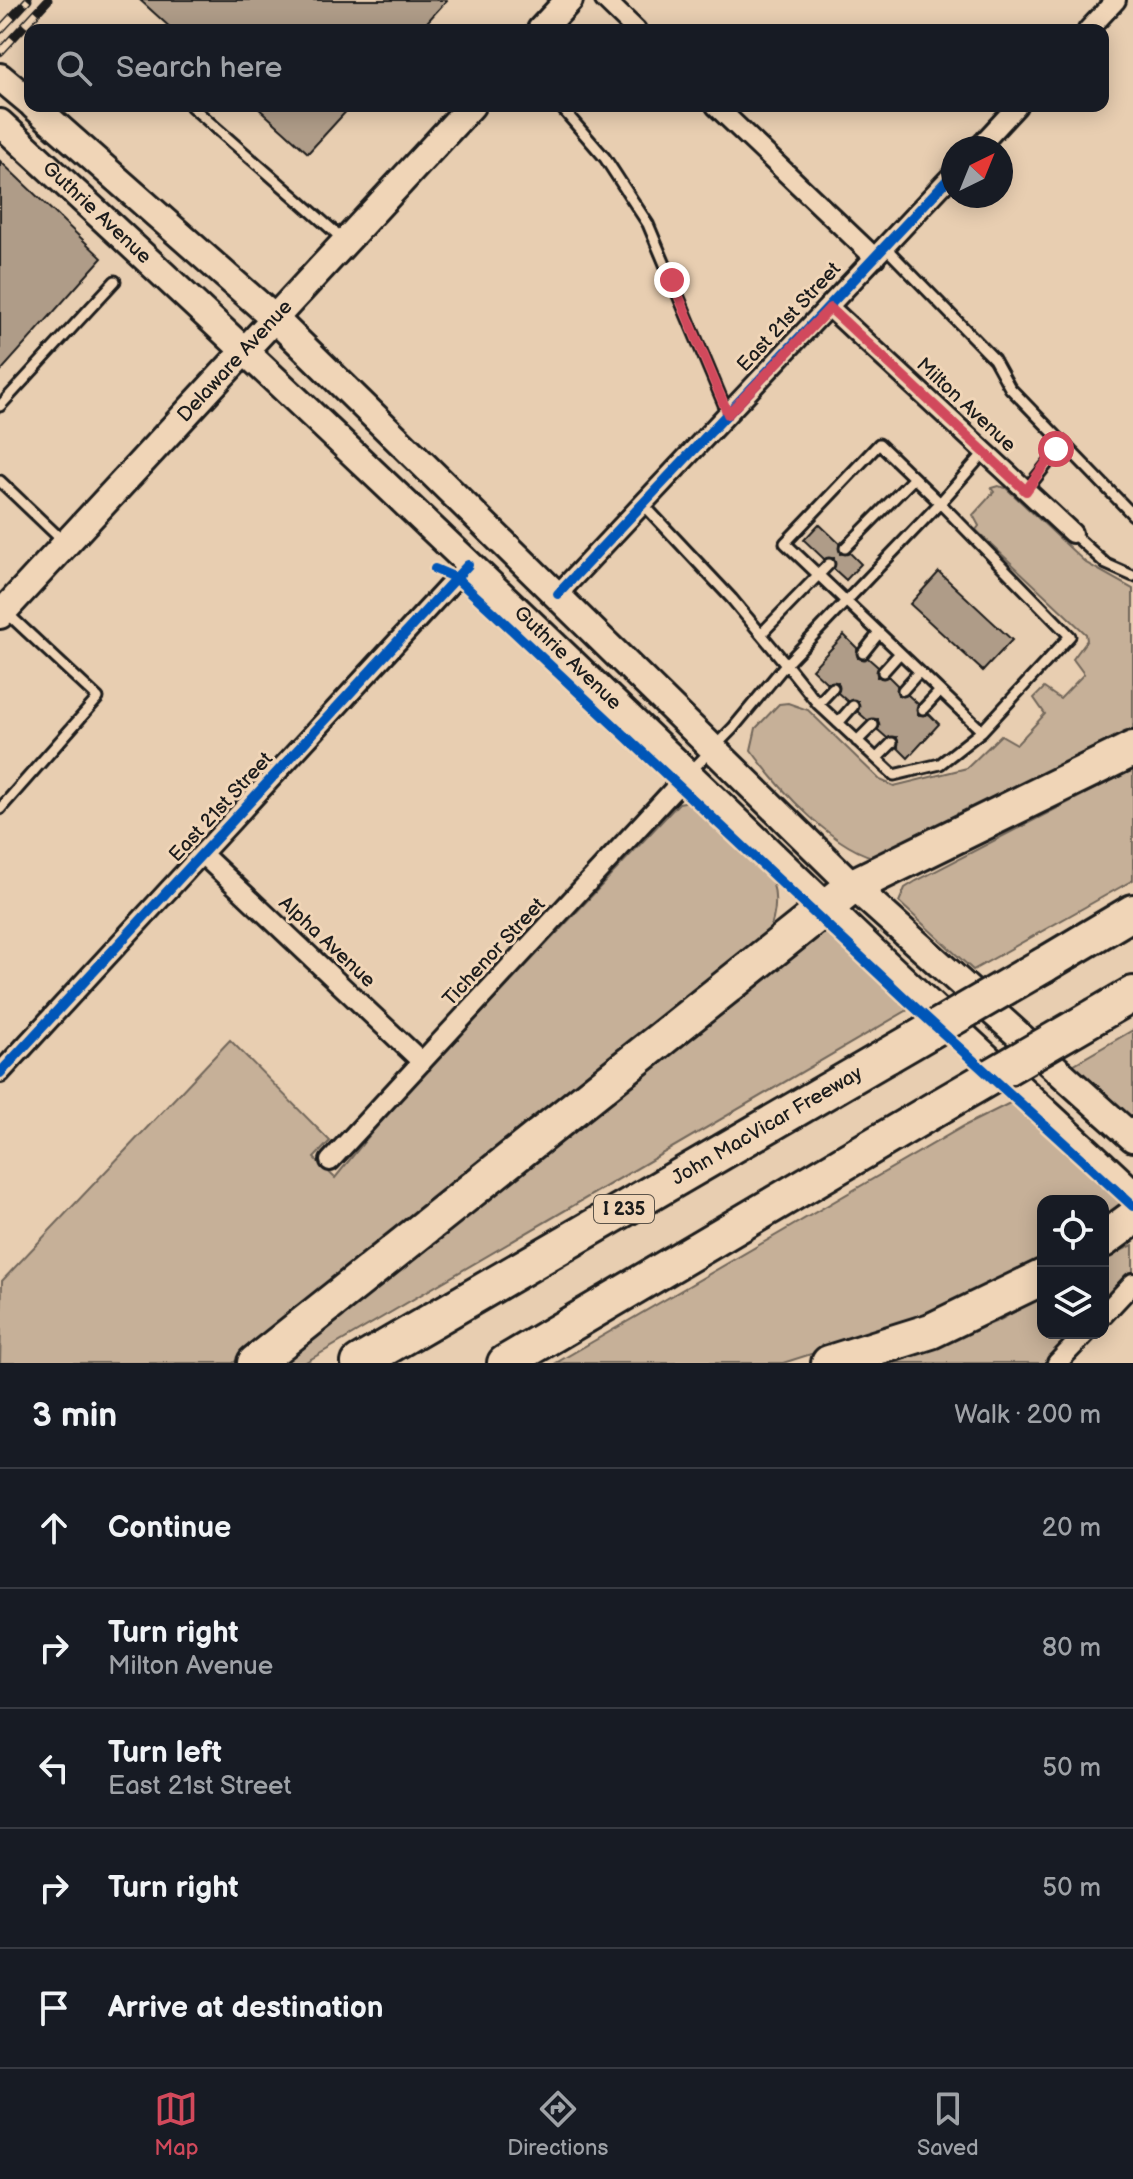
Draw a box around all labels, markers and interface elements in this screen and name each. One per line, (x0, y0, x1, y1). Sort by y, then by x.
search box (24, 24, 1109, 112)
icon: search (52, 46, 96, 90)
text: Search here (116, 50, 282, 86)
north arrow (941, 136, 1013, 208)
street label: Guthrie Avenue (37, 156, 156, 269)
street label: East 21st Street (732, 257, 846, 377)
route end (654, 262, 690, 298)
street label: Delaware Avenue (173, 295, 297, 427)
street label: Milton Avenue (911, 353, 1021, 457)
route start (1038, 431, 1074, 467)
street label: Guthrie Avenue (509, 601, 626, 715)
street label: East 21st Street (164, 747, 278, 867)
street label: Alpha Avenue (274, 891, 380, 993)
street label: Tichenor Street (438, 893, 550, 1011)
street label: John MacVicar Freeway (668, 1061, 867, 1191)
road number: I 235 (594, 1195, 654, 1223)
map controls (1037, 1195, 1109, 1339)
button: locate (1037, 1195, 1109, 1267)
button: layers (1037, 1267, 1109, 1339)
text: 3 min (32, 1395, 117, 1436)
text: Walk · 200 m (954, 1400, 1101, 1431)
icon: ahead (32, 1506, 76, 1550)
text: Continue (108, 1510, 231, 1546)
text: 20 m (1042, 1513, 1101, 1544)
text: Turn right (108, 1615, 239, 1651)
icon: right (32, 1626, 76, 1670)
text: 80 m (1042, 1633, 1101, 1664)
text: Milton Avenue (108, 1651, 273, 1682)
text: Turn left (108, 1735, 222, 1771)
icon: left (32, 1746, 76, 1790)
text: 50 m (1042, 1753, 1101, 1784)
text: East 21st Street (108, 1771, 291, 1802)
icon: right (32, 1866, 76, 1910)
text: Turn right (108, 1870, 239, 1906)
text: 50 m (1042, 1873, 1101, 1904)
icon: arrive (32, 1986, 76, 2030)
text: Arrive at destination (108, 1990, 384, 2026)
tab: Map (154, 2087, 199, 2162)
tab: Directions (507, 2087, 608, 2162)
tab: Saved (917, 2087, 979, 2162)

